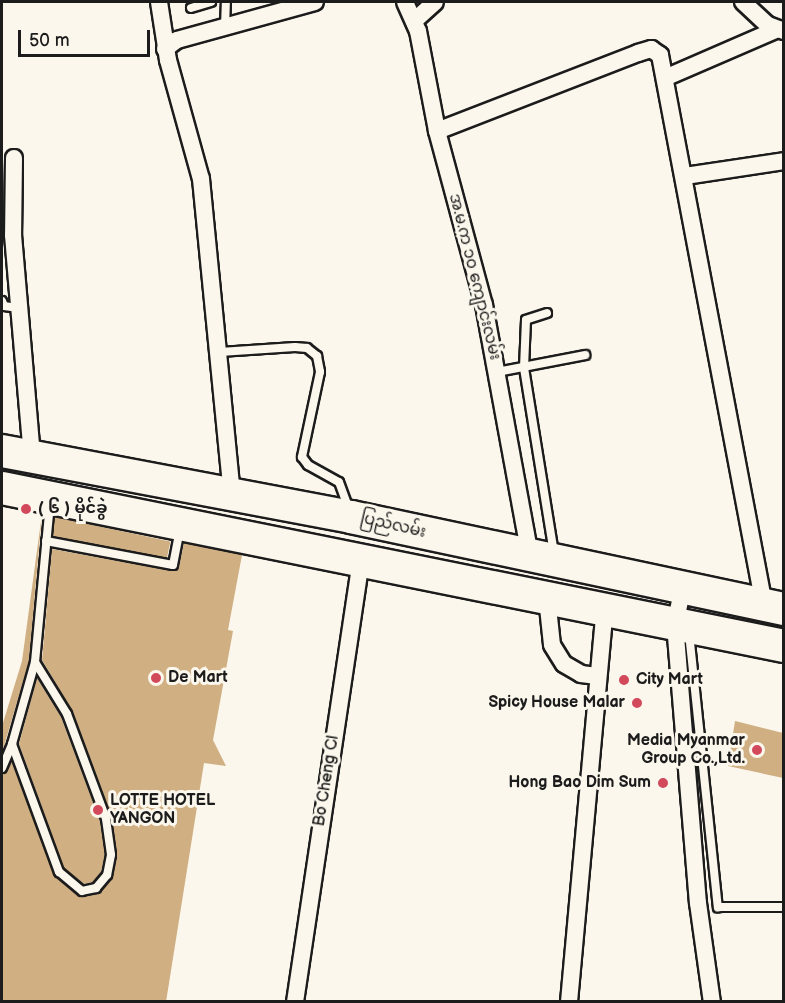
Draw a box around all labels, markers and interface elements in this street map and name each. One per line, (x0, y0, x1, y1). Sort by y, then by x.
scale bar (21, 18, 153, 56)
text: 50 m (29, 30, 70, 51)
street label: အ.မ.က ၁၀ ကျောင်းလမ်း (444, 192, 504, 362)
place label: ( ၆ ) မိုင်ခွဲ (38, 499, 107, 519)
marker: ( ၆ ) မိုင်ခွဲ (19, 502, 33, 516)
street label: ပြည်လမ်း (358, 509, 428, 543)
place label: De Mart (168, 668, 228, 688)
place label: City Mart (636, 670, 703, 690)
marker: De Mart (149, 671, 163, 685)
marker: City Mart (617, 673, 631, 687)
place label: Spicy House Malar (488, 693, 625, 713)
marker: Spicy House Malar (630, 696, 644, 710)
place label: Media Myanmar Group Co.,Ltd. (627, 731, 745, 769)
street label: Bo Cheng Cl (310, 734, 344, 828)
marker: Media Myanmar Group Co.,Ltd. (750, 743, 764, 757)
place label: Hong Bao Dim Sum (508, 773, 651, 793)
marker: Hong Bao Dim Sum (656, 776, 670, 790)
place label: LOTTE HOTEL YANGON (110, 791, 215, 829)
marker: LOTTE HOTEL YANGON (91, 803, 105, 817)

